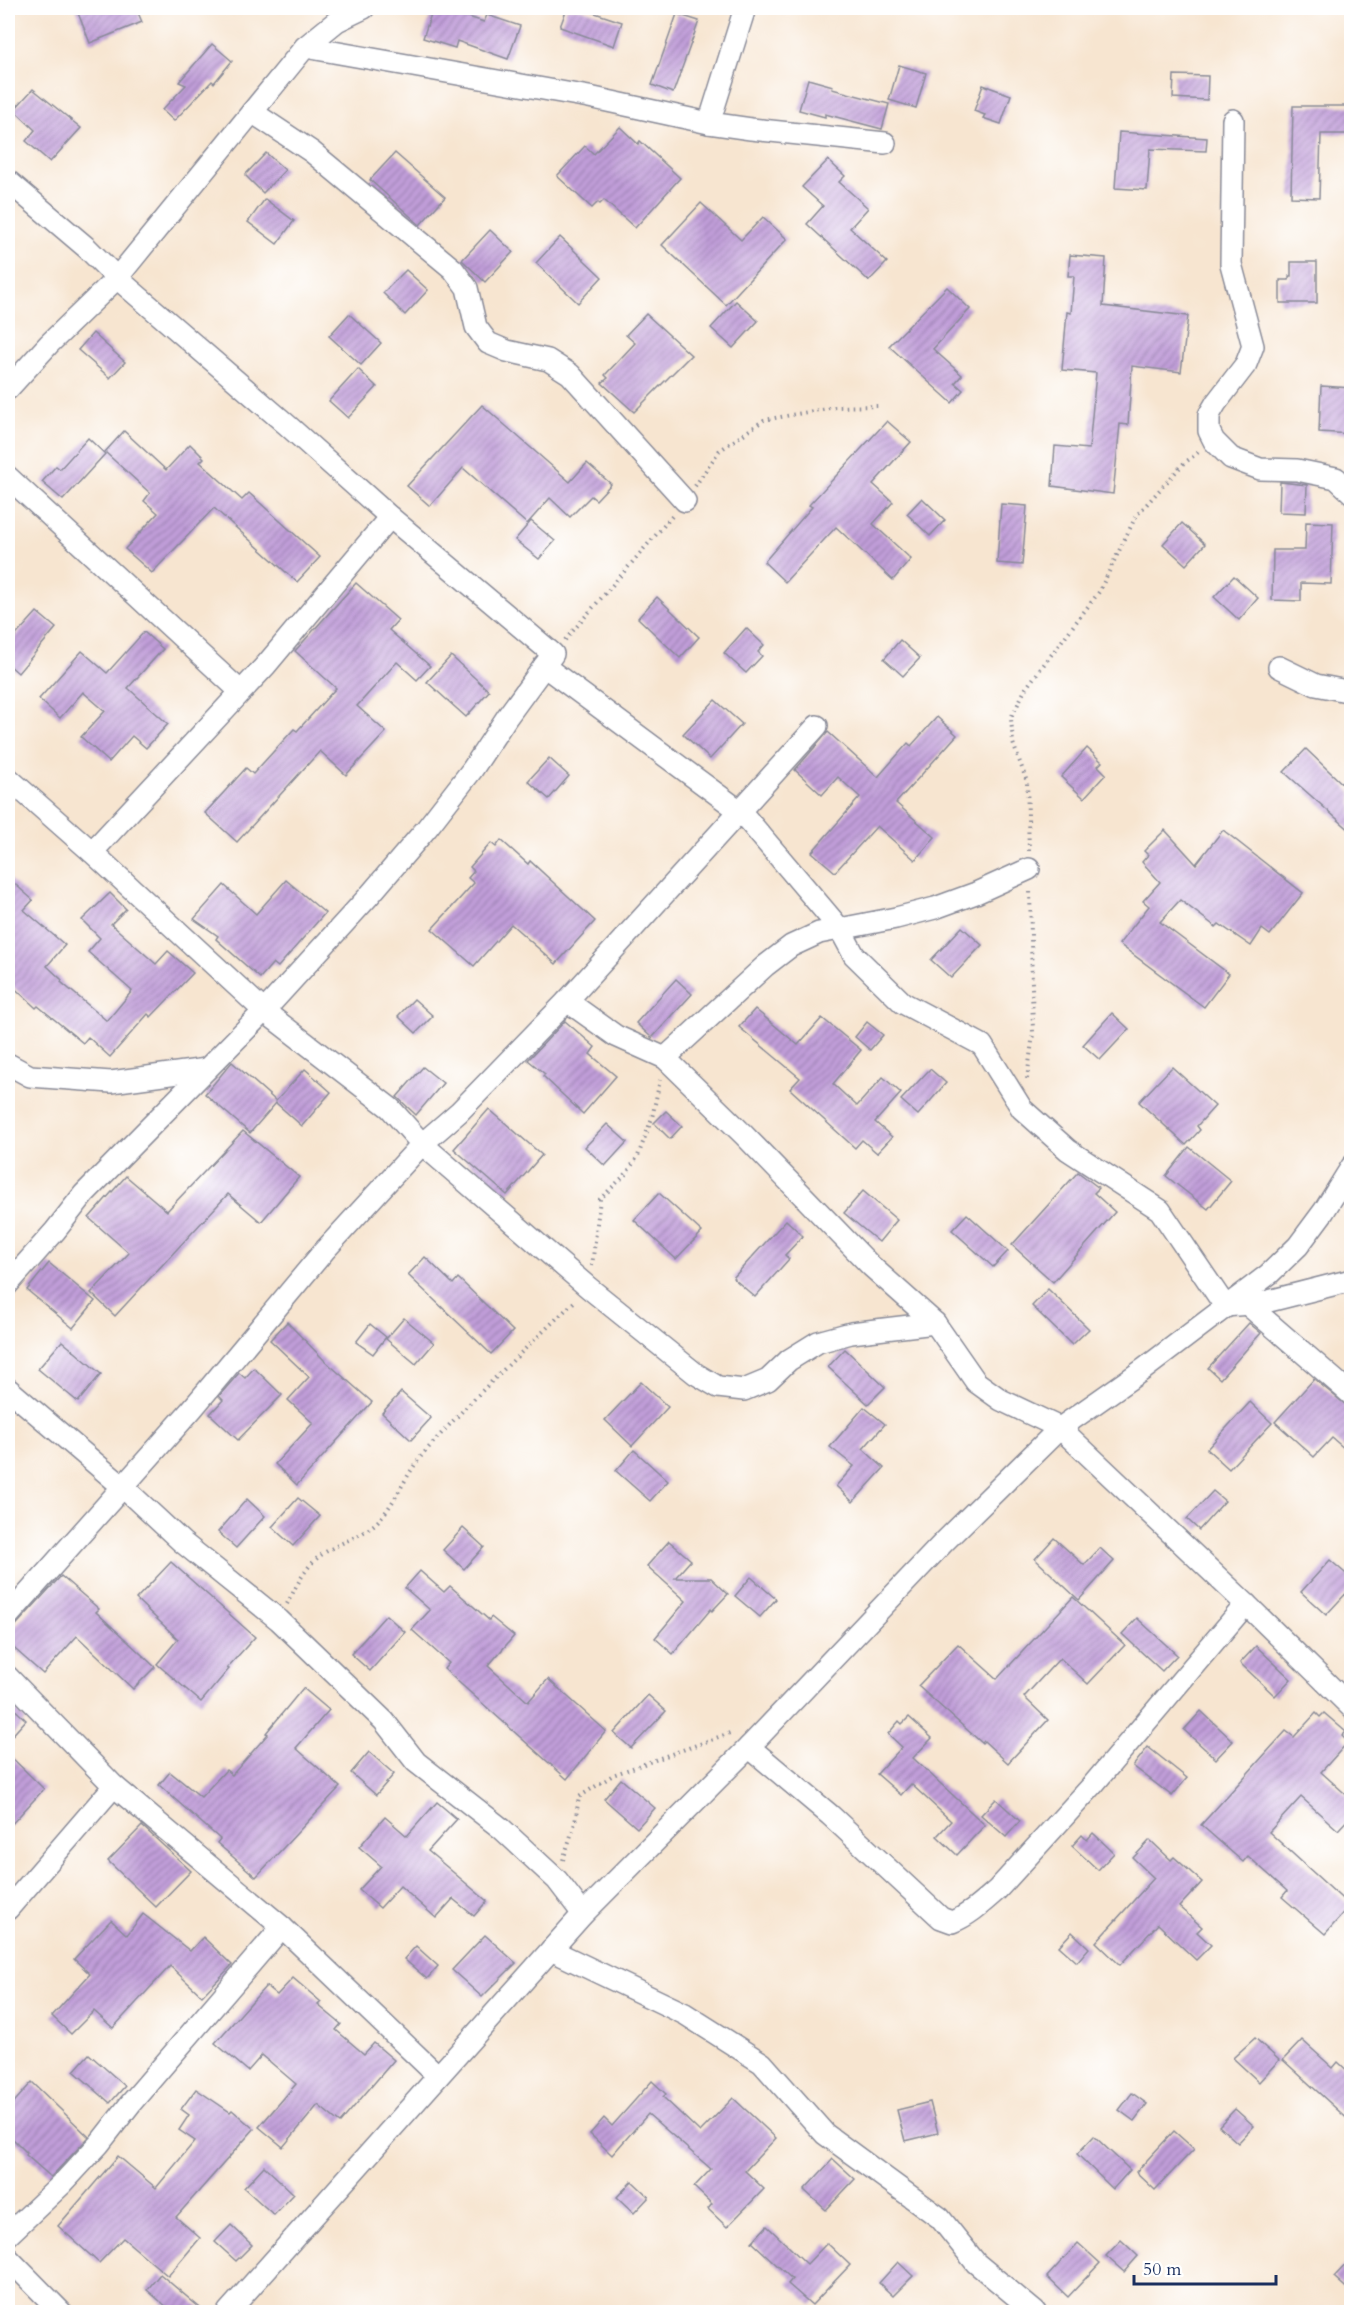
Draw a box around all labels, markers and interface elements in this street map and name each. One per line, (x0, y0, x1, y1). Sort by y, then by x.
scale bar (1134, 2248, 1276, 2286)
text: 50 m (1143, 2257, 1182, 2282)

